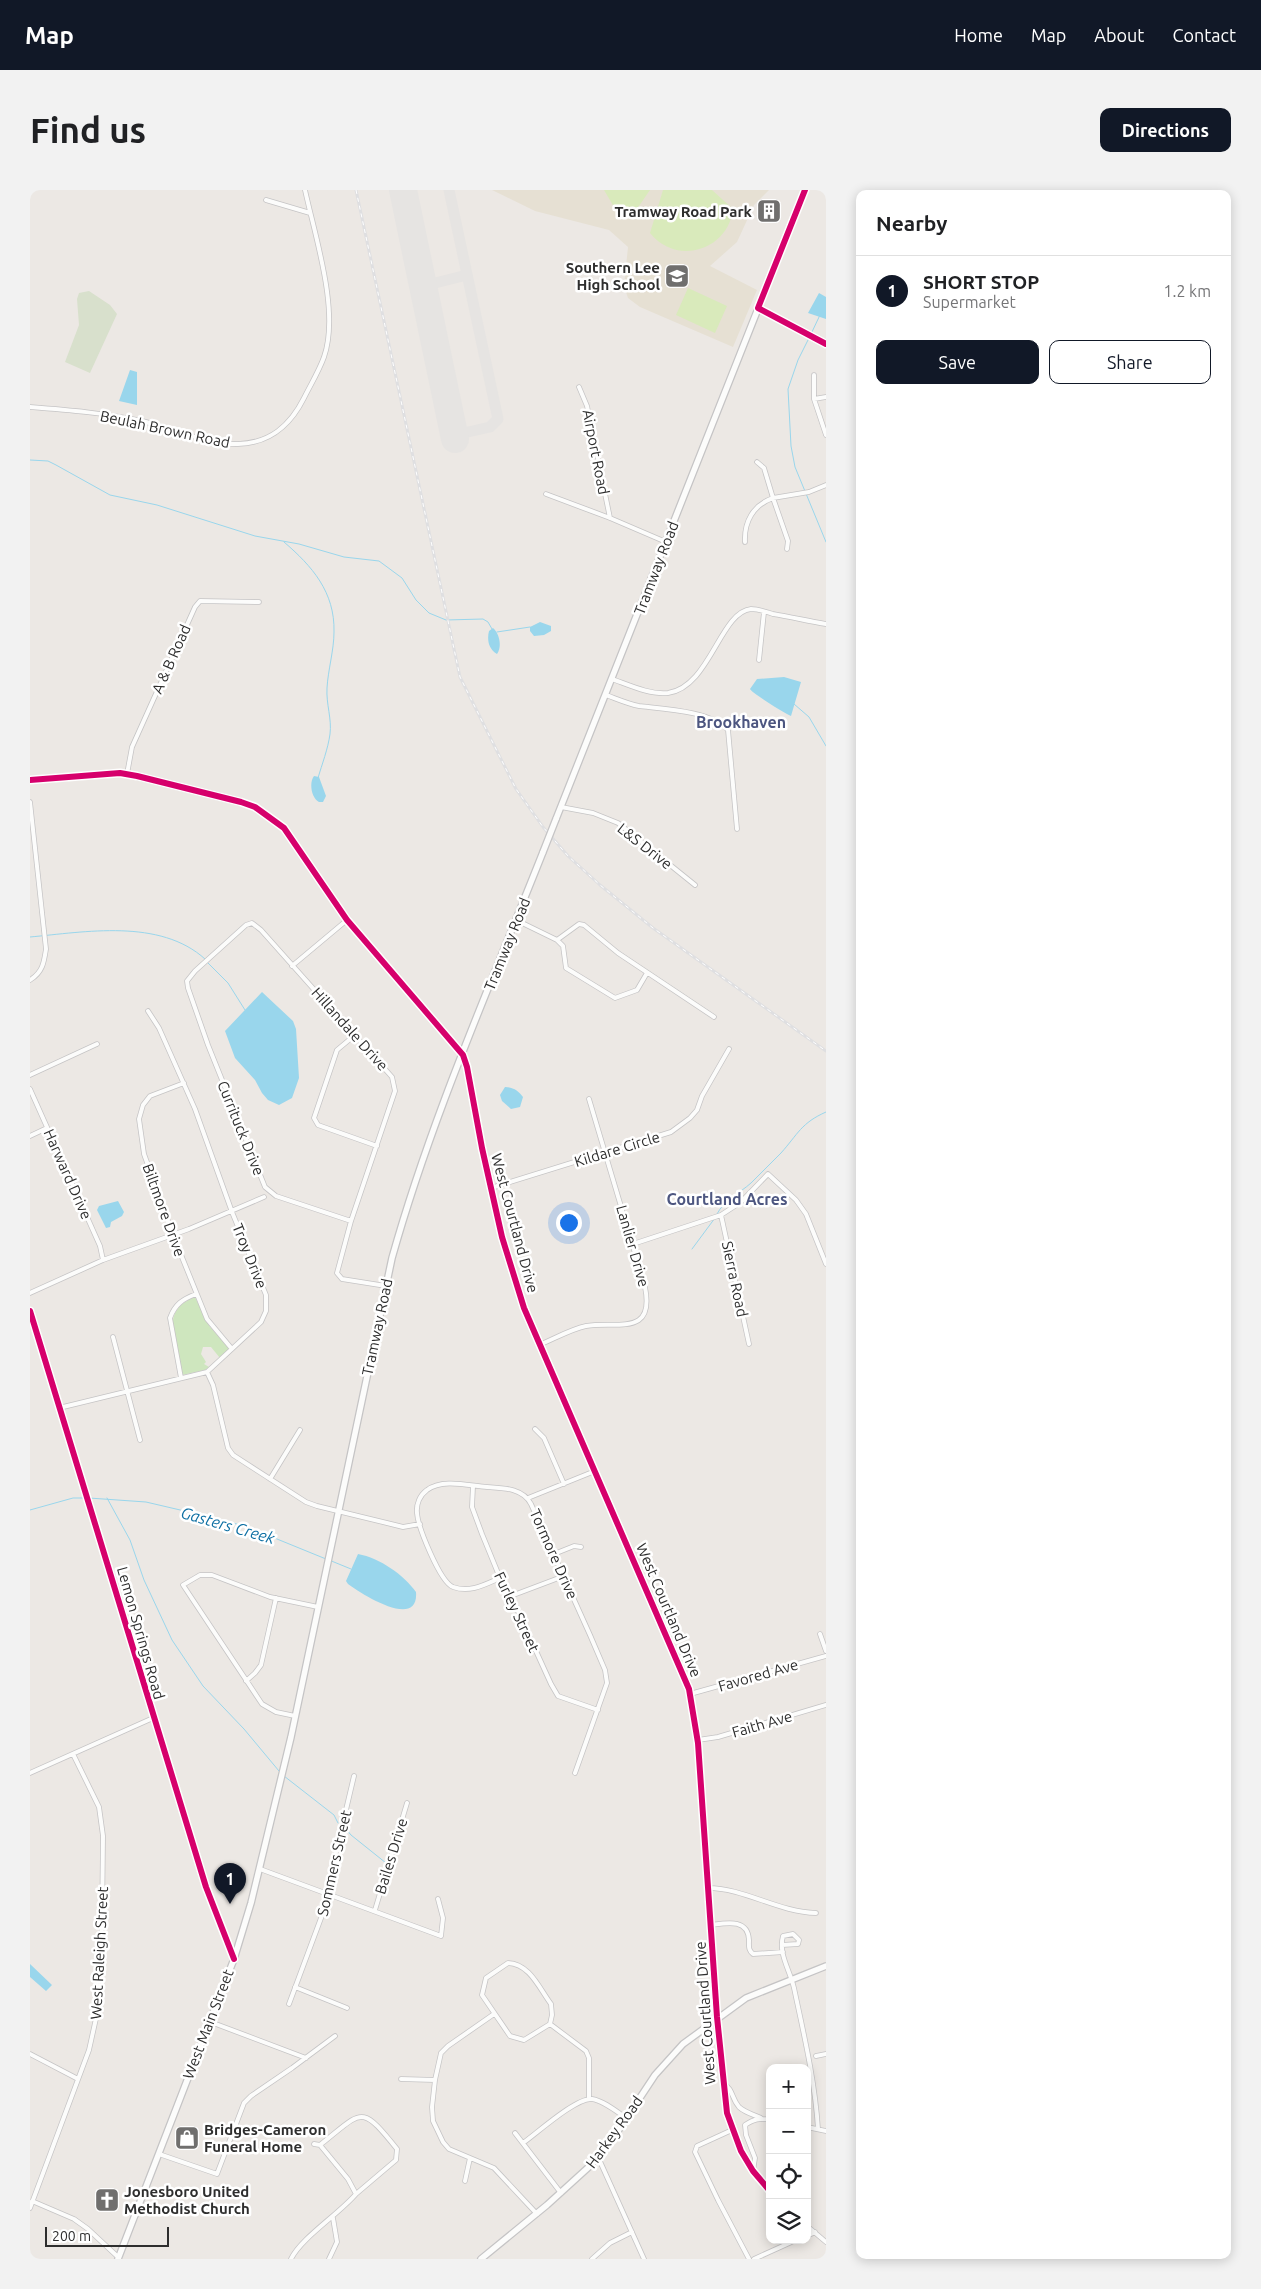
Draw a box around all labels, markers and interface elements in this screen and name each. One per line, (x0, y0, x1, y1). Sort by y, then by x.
text: Map (25, 22, 74, 49)
text: Home (954, 25, 1003, 45)
text: Map (1031, 25, 1066, 45)
text: About (1094, 25, 1144, 45)
text: Contact (1172, 25, 1236, 45)
button: Directions (1100, 108, 1231, 152)
text: Find us (30, 110, 146, 150)
building icon: Tramway Road Park (756, 198, 782, 224)
place label: Tramway Road Park (614, 203, 753, 220)
text: Nearby (876, 211, 947, 235)
place label: Southern Lee High School (566, 259, 660, 293)
school or university icon: Southern Lee High School (664, 263, 690, 289)
text: SHORT STOP (923, 271, 1039, 293)
text: 1 (887, 282, 897, 300)
text: 1.2 km (1163, 282, 1211, 300)
text: Supermarket (923, 293, 1016, 311)
button: Save (876, 340, 1039, 384)
button: Share (1049, 340, 1211, 384)
street label: Beulah Brown Road (99, 407, 231, 451)
street label: Airport Road (579, 408, 613, 496)
street label: Tramway Road (630, 519, 682, 617)
street label: A & B Road (148, 622, 194, 696)
district label: Brookhaven (696, 713, 786, 731)
street label: L&S Drive (614, 820, 676, 872)
street label: Tramway Road (481, 895, 533, 993)
street label: Hillandale Drive (308, 984, 392, 1074)
street label: Currituck Drive (214, 1078, 268, 1178)
street label: Harward Drive (41, 1126, 95, 1222)
street label: Kildare Circle (572, 1128, 662, 1170)
street label: West Courtland Drive (488, 1151, 542, 1295)
street label: Biltmore Drive (139, 1161, 189, 1259)
district label: Courtland Acres (666, 1190, 788, 1208)
street label: Lanlier Drive (613, 1203, 653, 1289)
your location (556, 1210, 582, 1236)
street label: Troy Drive (229, 1221, 271, 1291)
street label: Sierra Road (719, 1240, 751, 1318)
street label: Tramway Road (358, 1277, 396, 1377)
water label: Gasters Creek (179, 1503, 278, 1547)
street label: Tormore Drive (527, 1506, 581, 1602)
street label: West Courtland Drive (633, 1541, 705, 1679)
street label: Lemon Springs Road (114, 1565, 168, 1701)
street label: Furley Street (491, 1569, 543, 1655)
street label: Favored Ave (716, 1655, 800, 1695)
street label: Faith Ave (730, 1707, 794, 1741)
street label: Sommers Street (314, 1808, 354, 1918)
street label: Bailes Drive (371, 1816, 411, 1896)
pin: 1 (214, 1863, 246, 1904)
street label: West Raleigh Street (87, 1886, 111, 2020)
street label: West Courtland Drive (692, 1941, 718, 2085)
street label: West Main Street (179, 1967, 237, 2081)
map controls (766, 2064, 811, 2244)
button: + (766, 2064, 811, 2109)
street label: Harkey Road (582, 2093, 646, 2171)
button: − (766, 2109, 811, 2154)
place label: Bridges-Cameron Funeral Home (204, 2121, 326, 2155)
shop icon: Bridges-Cameron Funeral Home (174, 2125, 200, 2151)
button: locate (766, 2154, 811, 2199)
place label: Jonesboro United Methodist Church (124, 2183, 250, 2217)
church icon: Jonesboro United Methodist Church (94, 2187, 120, 2213)
button: layers (766, 2199, 811, 2244)
scale bar (45, 2224, 169, 2247)
text: 200 m (52, 2228, 91, 2244)

